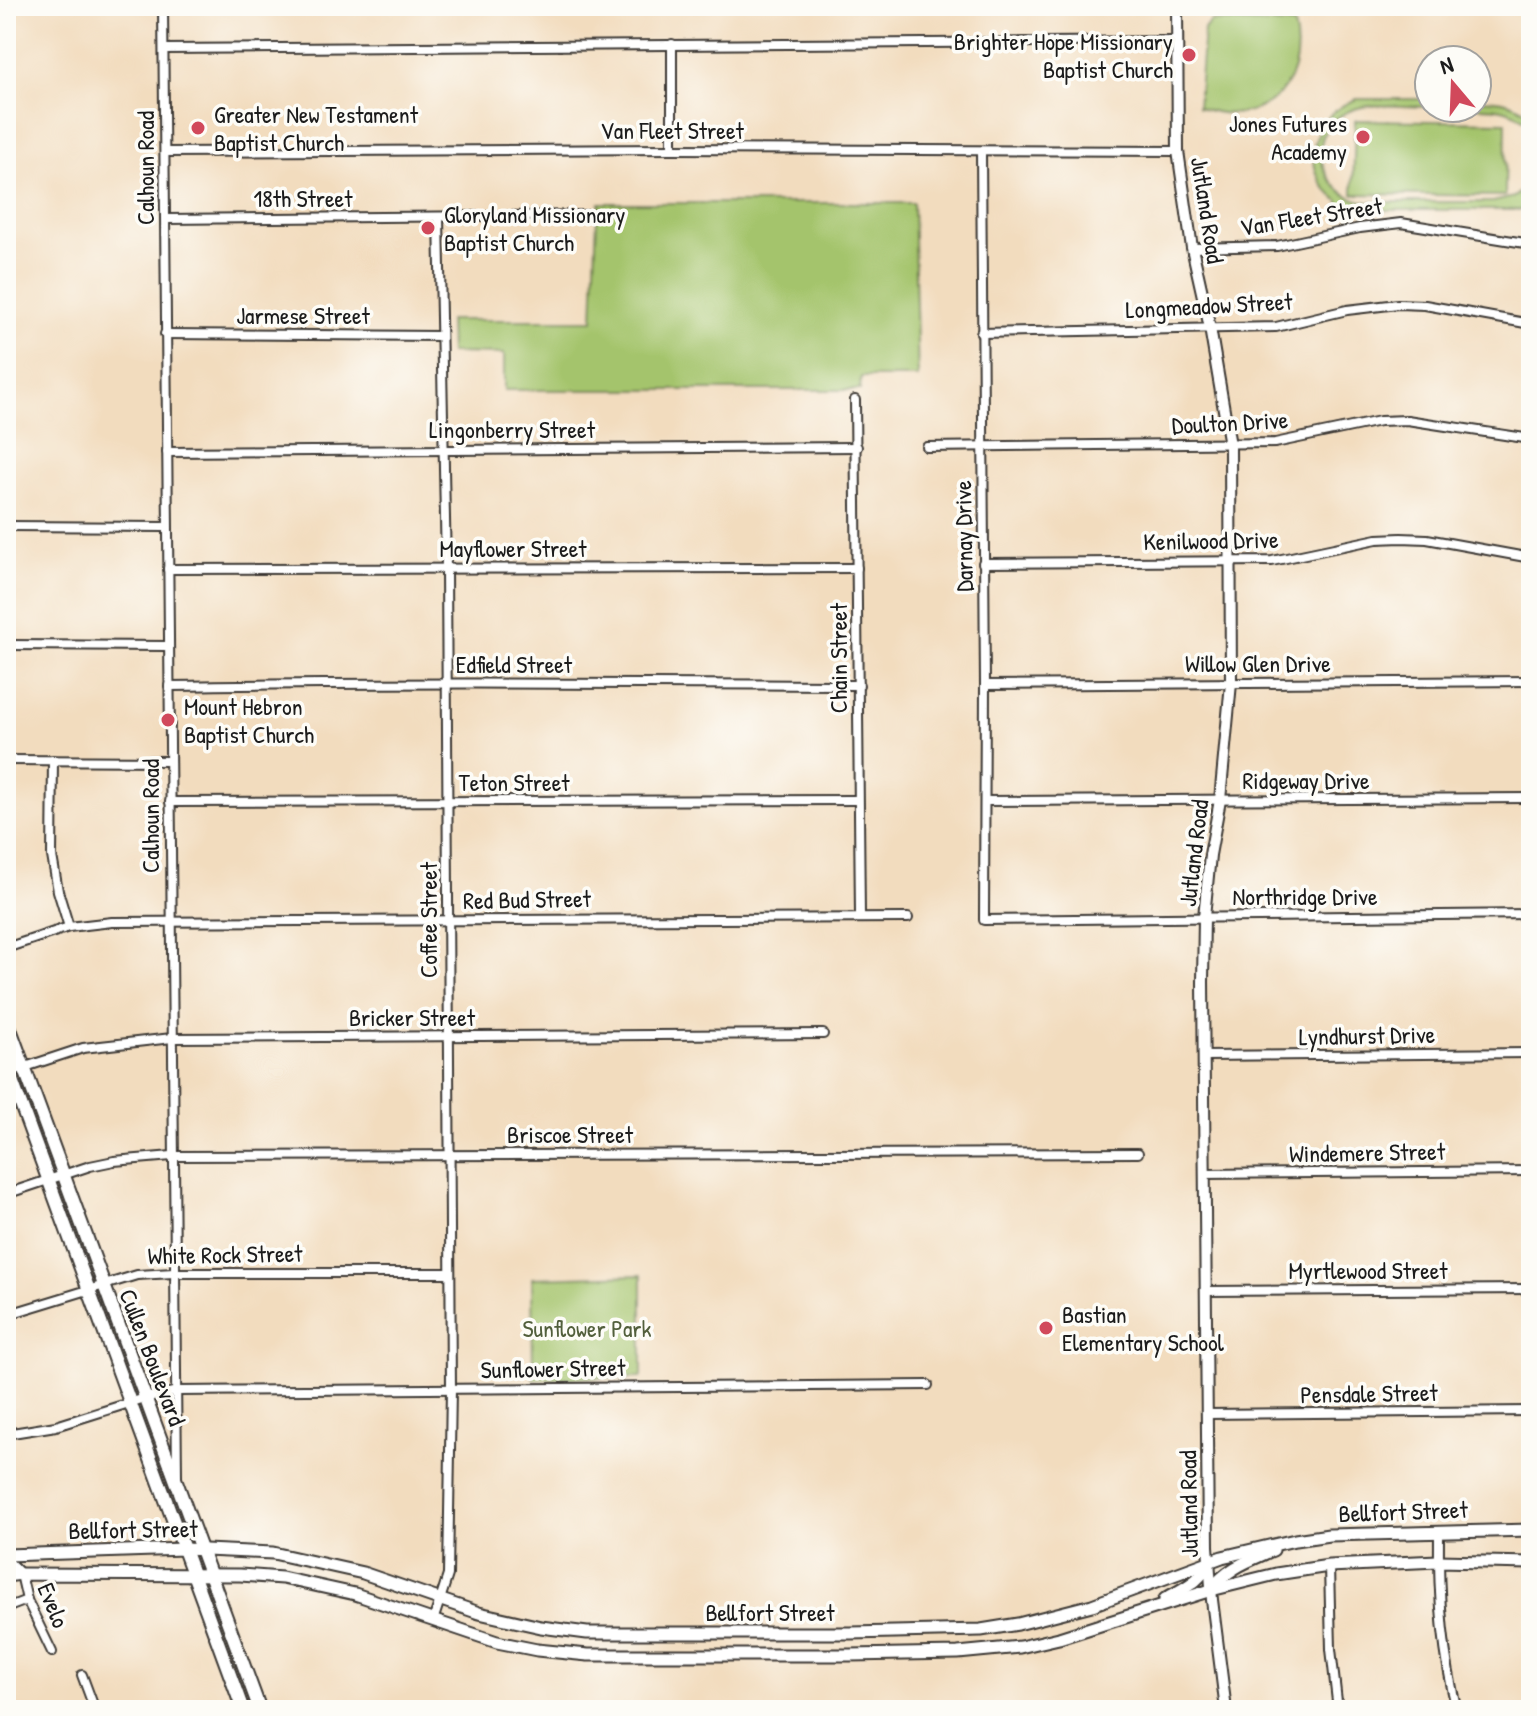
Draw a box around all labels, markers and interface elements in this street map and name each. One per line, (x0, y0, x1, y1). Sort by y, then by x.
place label: Brighter Hope Missionary Baptist Church (954, 25, 1173, 85)
north arrow (1413, 44, 1493, 124)
marker: Brighter Hope Missionary Baptist Church (1180, 46, 1198, 64)
text: N (1436, 49, 1457, 81)
place label: Greater New Testament Baptist Church (214, 98, 419, 158)
place label: Jones Futures Academy (1229, 107, 1347, 167)
street label: Calhoun Road (129, 111, 161, 225)
street label: Van Fleet Street (600, 114, 744, 146)
marker: Greater New Testament Baptist Church (189, 119, 207, 137)
marker: Jones Futures Academy (1354, 128, 1372, 146)
street label: Jutland Road (1184, 154, 1232, 266)
street label: 18th Street (254, 182, 353, 214)
street label: Van Fleet Street (1238, 189, 1385, 243)
place label: Gloryland Missionary Baptist Church (444, 198, 625, 258)
marker: Gloryland Missionary Baptist Church (419, 219, 437, 237)
street label: Longmeadow Street (1125, 285, 1294, 325)
street label: Jarmese Street (236, 299, 371, 331)
street label: Doulton Drive (1171, 403, 1289, 441)
street label: Lingonberry Street (429, 413, 596, 445)
street label: Darnay Drive (946, 480, 980, 592)
street label: Kenilwood Drive (1143, 523, 1279, 557)
street label: Mayflower Street (439, 532, 587, 564)
street label: Chain Street (822, 602, 854, 713)
street label: Willow Glen Drive (1185, 647, 1331, 679)
street label: Edfield Street (456, 648, 573, 680)
place label: Mount Hebron Baptist Church (184, 690, 314, 750)
marker: Mount Hebron Baptist Church (159, 711, 177, 729)
street label: Calhoun Road (134, 759, 166, 873)
street label: Ridgeway Drive (1242, 764, 1370, 796)
street label: Teton Street (459, 766, 570, 798)
street label: Jutland Road (1171, 798, 1215, 908)
street label: Coffee Street (412, 861, 444, 978)
street label: Northridge Drive (1233, 880, 1378, 912)
street label: Red Bud Street (463, 882, 592, 916)
street label: Bricker Street (349, 1001, 476, 1033)
street label: Lyndhurst Drive (1299, 1018, 1436, 1052)
street label: Briscoe Street (507, 1118, 634, 1150)
street label: Windemere Street (1289, 1135, 1446, 1169)
street label: White Rock Street (147, 1237, 303, 1271)
street label: Myrtlewood Street (1288, 1254, 1448, 1286)
street label: Cullen Boulevard (112, 1284, 194, 1430)
place label: Bastian Elementary School (1062, 1298, 1225, 1358)
park label: Sunflower Park (523, 1312, 652, 1344)
marker: Bastian Elementary School (1037, 1319, 1055, 1337)
street label: Sunflower Street (480, 1351, 626, 1385)
street label: Pensdale Street (1300, 1376, 1439, 1410)
street label: Jutland Road (1171, 1450, 1205, 1558)
street label: Bellfort Street (1338, 1493, 1469, 1529)
street label: Bellfort Street (68, 1512, 199, 1546)
street label: Evelo (31, 1578, 78, 1633)
street label: Bellfort Street (705, 1596, 835, 1628)

